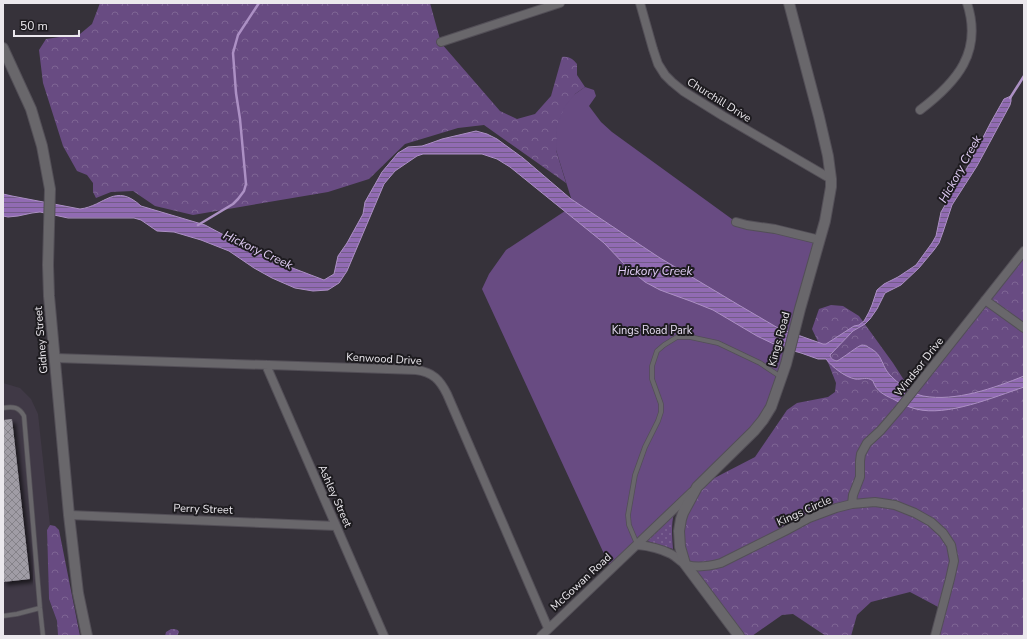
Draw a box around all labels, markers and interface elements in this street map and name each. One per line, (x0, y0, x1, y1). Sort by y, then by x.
scale bar (14, 12, 79, 38)
text: 50 m (20, 18, 48, 34)
street label: Churchill Drive (684, 74, 754, 126)
water label: Hickory Creek (935, 131, 986, 206)
water label: Hickory Creek (221, 227, 296, 274)
water label: Hickory Creek (618, 263, 693, 279)
street label: Gidney Street (31, 306, 51, 374)
street label: Kings Road (765, 310, 793, 368)
park label: Kings Road Park (612, 323, 693, 338)
street label: Windsor Drive (891, 334, 947, 400)
street label: Kenwood Drive (346, 350, 422, 368)
street label: Ashley Street (315, 462, 356, 530)
street label: Kings Circle (774, 492, 834, 530)
street label: Perry Street (173, 500, 233, 518)
street label: McGowan Road (547, 550, 615, 614)

